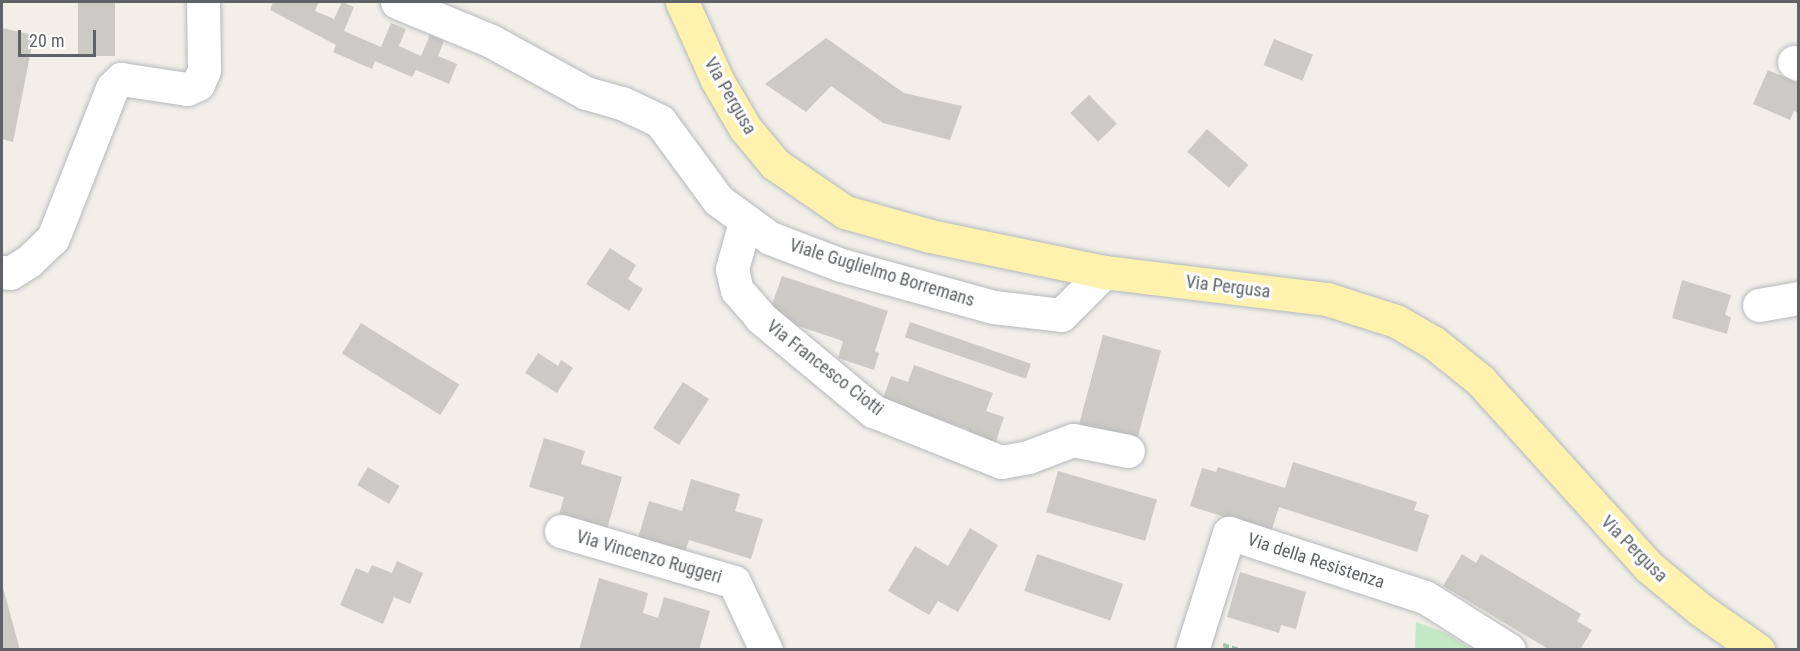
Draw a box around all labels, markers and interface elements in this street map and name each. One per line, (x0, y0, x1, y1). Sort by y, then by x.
scale bar (21, 18, 99, 56)
text: 20 m (29, 30, 64, 51)
street label: Via Pergusa (699, 54, 761, 138)
street label: Viale Guglielmo Borremans (787, 235, 977, 311)
street label: Via Pergusa (1185, 271, 1271, 303)
street label: Via Francesco Ciotti (762, 316, 888, 420)
street label: Via Pergusa (1596, 511, 1672, 587)
street label: Via Vincenzo Ruggeri (574, 526, 724, 588)
street label: Via della Resistenza (1245, 529, 1387, 593)

